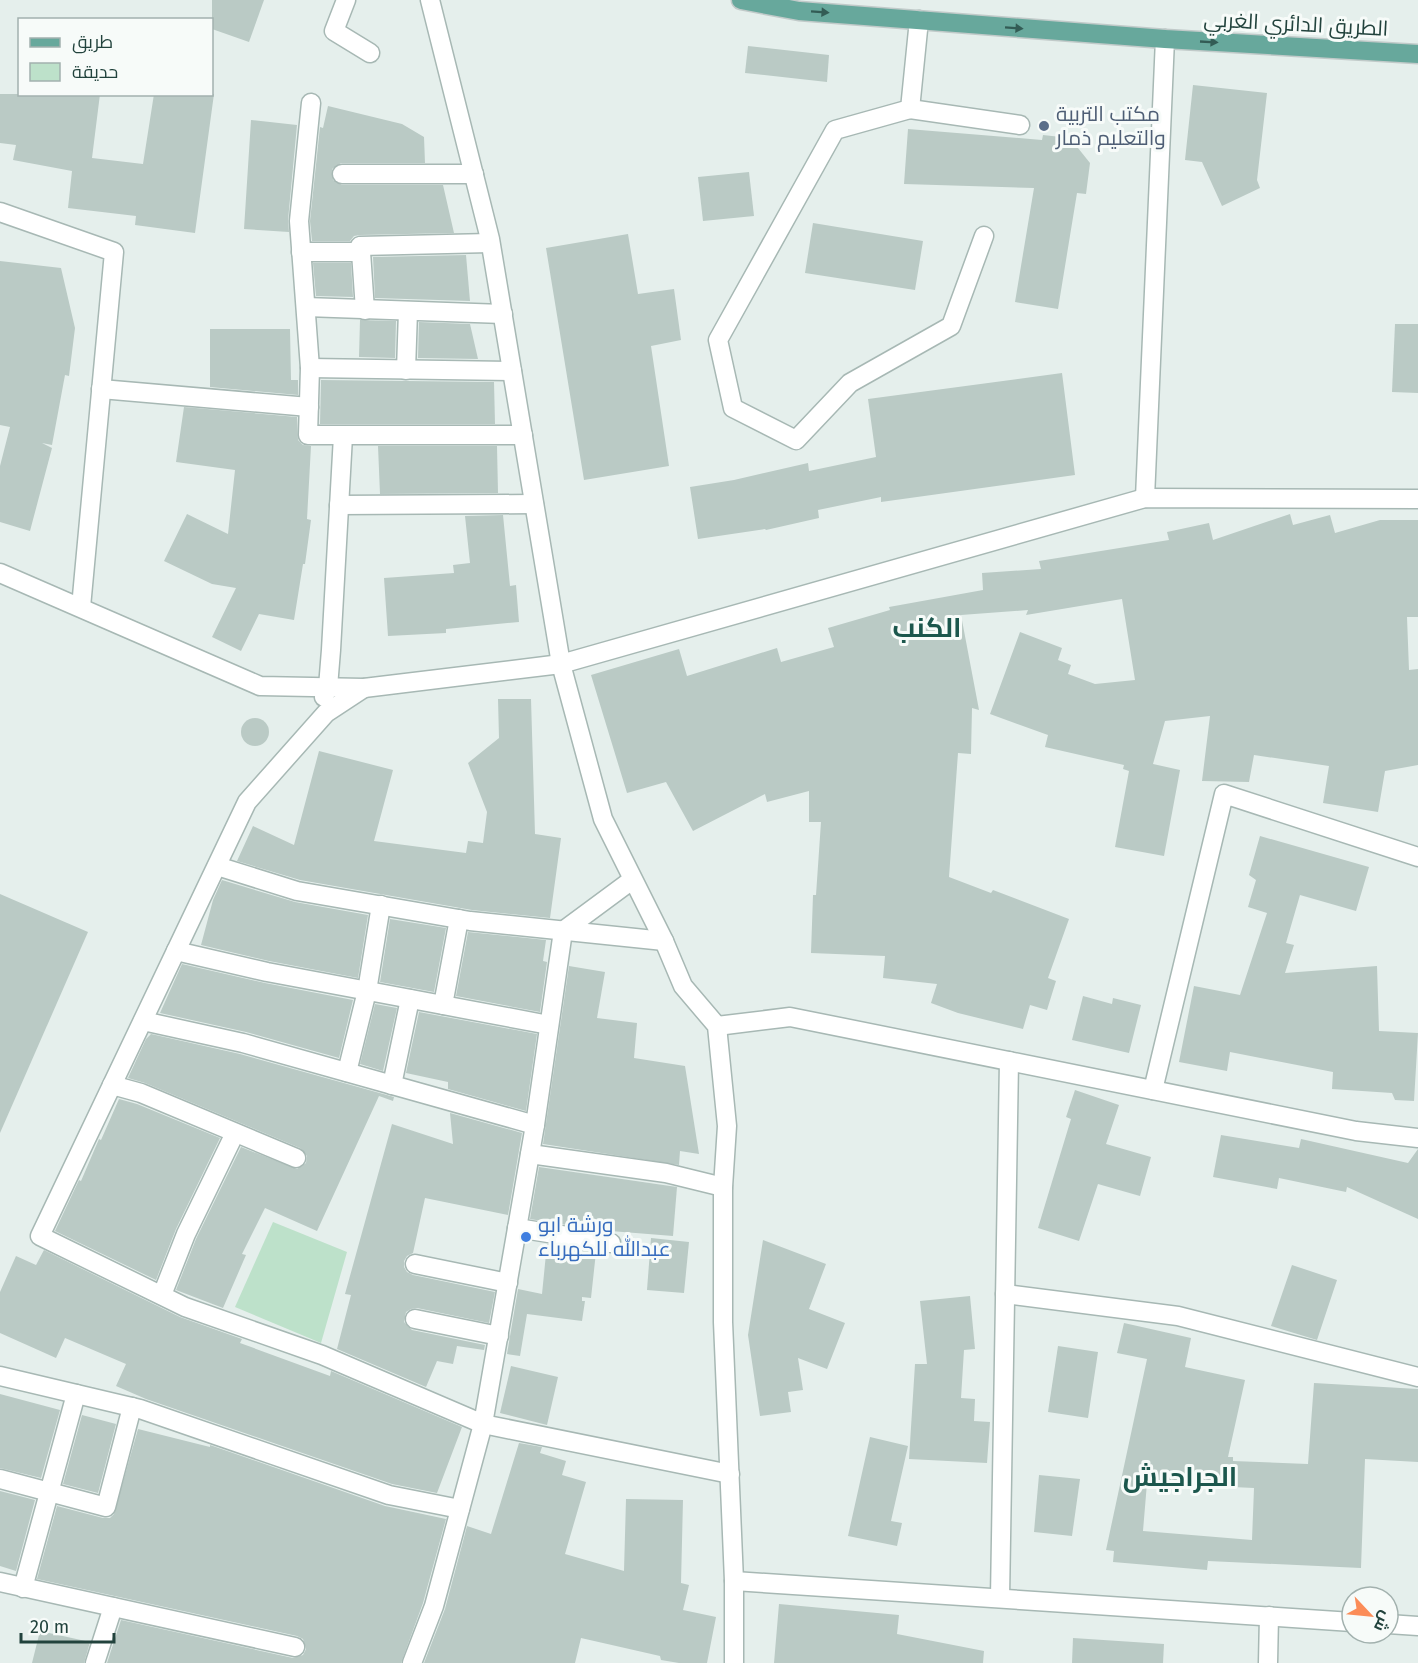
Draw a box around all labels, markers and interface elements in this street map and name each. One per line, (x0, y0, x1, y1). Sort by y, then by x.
street label: الطريق الدائري الغربي (1203, 6, 1389, 45)
one-way arrow (810, 8, 829, 17)
legend (18, 18, 213, 96)
one-way arrow (1005, 23, 1024, 32)
text: طريق (72, 31, 113, 54)
one-way arrow (1199, 37, 1218, 46)
text: حديقة (72, 61, 118, 83)
place label: مكتب التربية والتعليم ذمار (1055, 101, 1166, 152)
marker: مكتب التربية والتعليم ذمار (1037, 119, 1051, 133)
district label: الكنب (893, 612, 961, 644)
place label: ورشة ابو عبدالله للكهرباء (538, 1212, 671, 1262)
marker: ورشة ابو عبدالله للكهرباء (519, 1230, 533, 1244)
district label: الجراجيش (1123, 1461, 1237, 1493)
north arrow (1340, 1585, 1400, 1645)
scale bar (21, 1606, 114, 1644)
text: ش (1370, 1608, 1396, 1635)
text: 20 m (30, 1616, 69, 1638)

